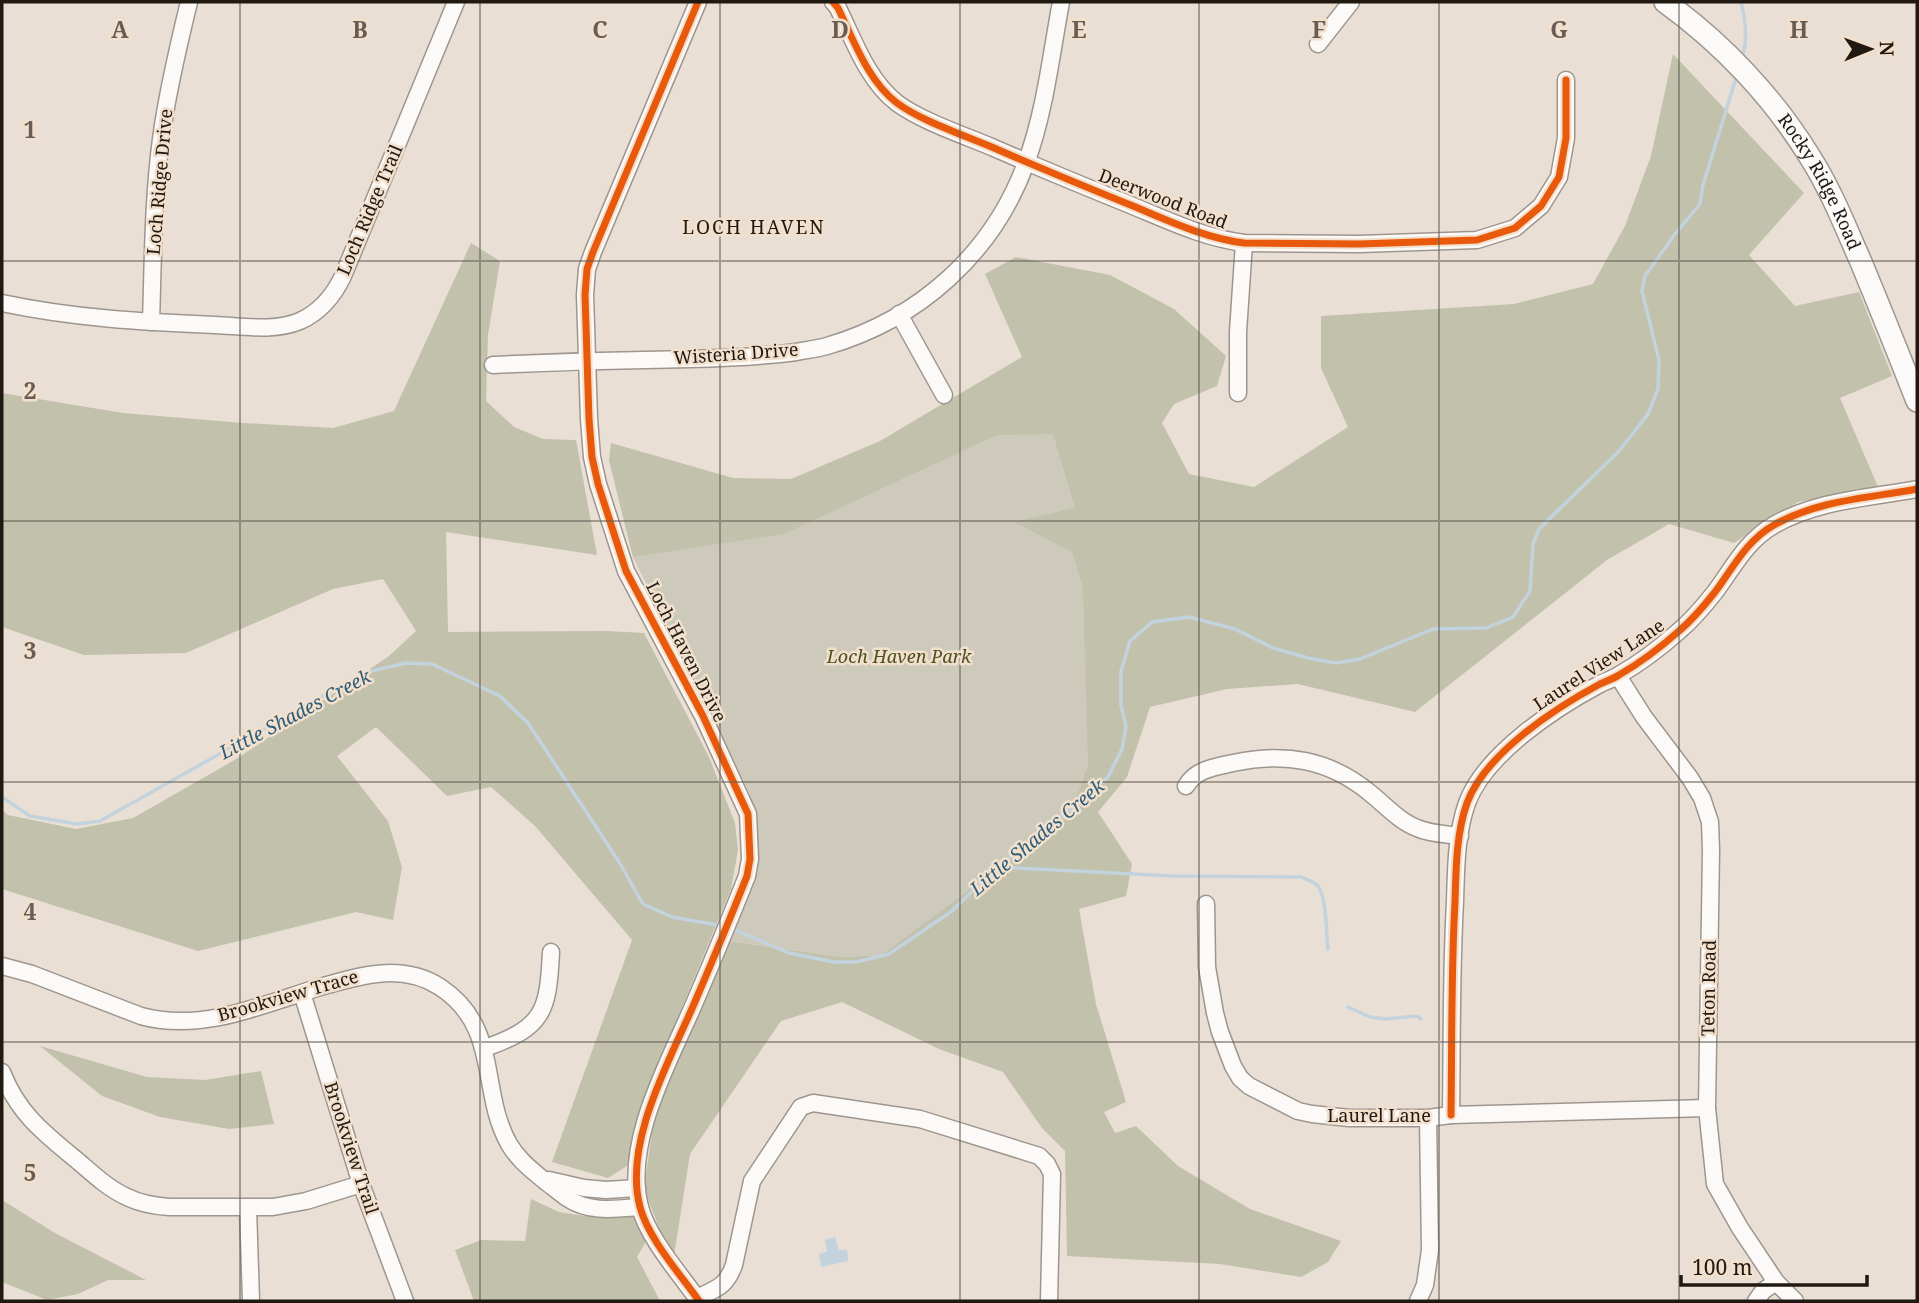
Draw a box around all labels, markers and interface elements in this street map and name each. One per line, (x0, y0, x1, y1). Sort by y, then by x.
text: A (111, 13, 129, 45)
text: B (352, 13, 368, 45)
text: C (592, 13, 608, 45)
text: D (831, 13, 849, 45)
text: E (1071, 13, 1087, 45)
text: F (1312, 13, 1326, 45)
text: G (1550, 13, 1568, 45)
text: H (1790, 13, 1809, 45)
north arrow (1835, 14, 1905, 84)
text: N (1874, 41, 1900, 56)
street label: Loch Ridge Drive (141, 108, 177, 256)
street label: Rocky Ridge Road (1773, 108, 1867, 253)
text: 1 (24, 113, 37, 145)
street label: Loch Ridge Trail (331, 140, 408, 279)
street label: Deerwood Road (1095, 162, 1231, 234)
district label: LOCH HAVEN (682, 214, 826, 240)
street label: Wisteria Drive (673, 337, 799, 369)
text: 2 (24, 374, 37, 406)
street label: Loch Haven Drive (641, 577, 733, 726)
street label: Laurel View Lane (1528, 613, 1669, 715)
text: 3 (24, 634, 37, 666)
park label: Loch Haven Park (826, 644, 972, 668)
water label: Little Shades Creek (214, 662, 377, 766)
water label: Little Shades Creek (963, 772, 1111, 902)
text: 4 (24, 895, 37, 927)
street label: Teton Road (1695, 940, 1721, 1036)
street label: Brookview Trace (215, 963, 361, 1027)
street label: Brookview Trail (319, 1078, 385, 1218)
street label: Laurel Lane (1327, 1103, 1431, 1127)
text: 5 (24, 1156, 37, 1188)
scale bar (1681, 1244, 1867, 1288)
text: 100 m (1692, 1253, 1753, 1281)

